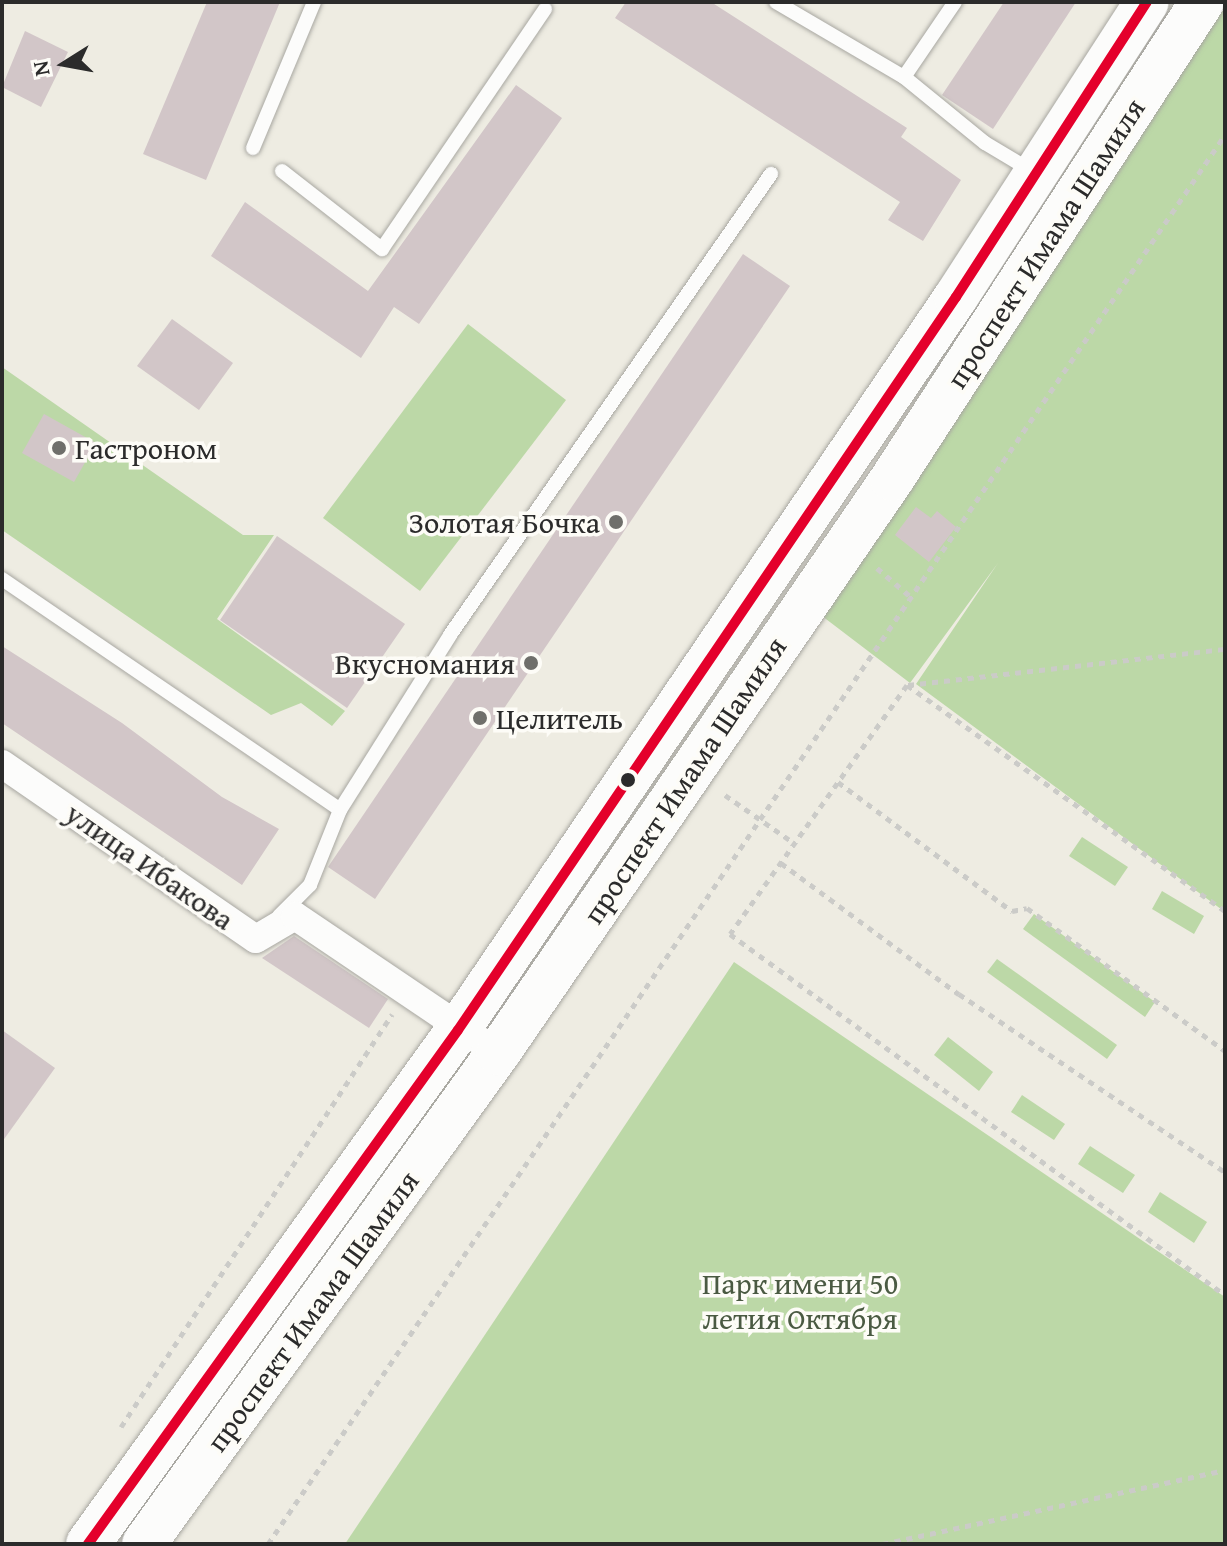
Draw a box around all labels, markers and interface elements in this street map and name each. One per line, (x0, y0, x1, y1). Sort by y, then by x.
north arrow (24, 24, 104, 104)
text: N (23, 58, 58, 79)
street label: проспект Имама Шамиля (938, 91, 1152, 395)
place label: Гастроном (75, 430, 217, 466)
marker: Гастроном (50, 439, 68, 457)
place label: Золотая Бочка (408, 504, 600, 540)
marker: Золотая Бочка (607, 513, 625, 531)
street label: проспект Имама Шамиля (575, 630, 793, 930)
place label: Вкусномания (335, 645, 515, 681)
marker: Вкусномания (522, 654, 540, 672)
place label: Целитель (496, 700, 623, 736)
marker: Целитель (471, 709, 489, 727)
unlabelled marker (620, 772, 636, 788)
street label: улица Ибакова (59, 795, 241, 937)
street label: проспект Имама Шамиля (198, 1164, 426, 1458)
park label: Парк имени 50 летия Октября (702, 1265, 898, 1336)

